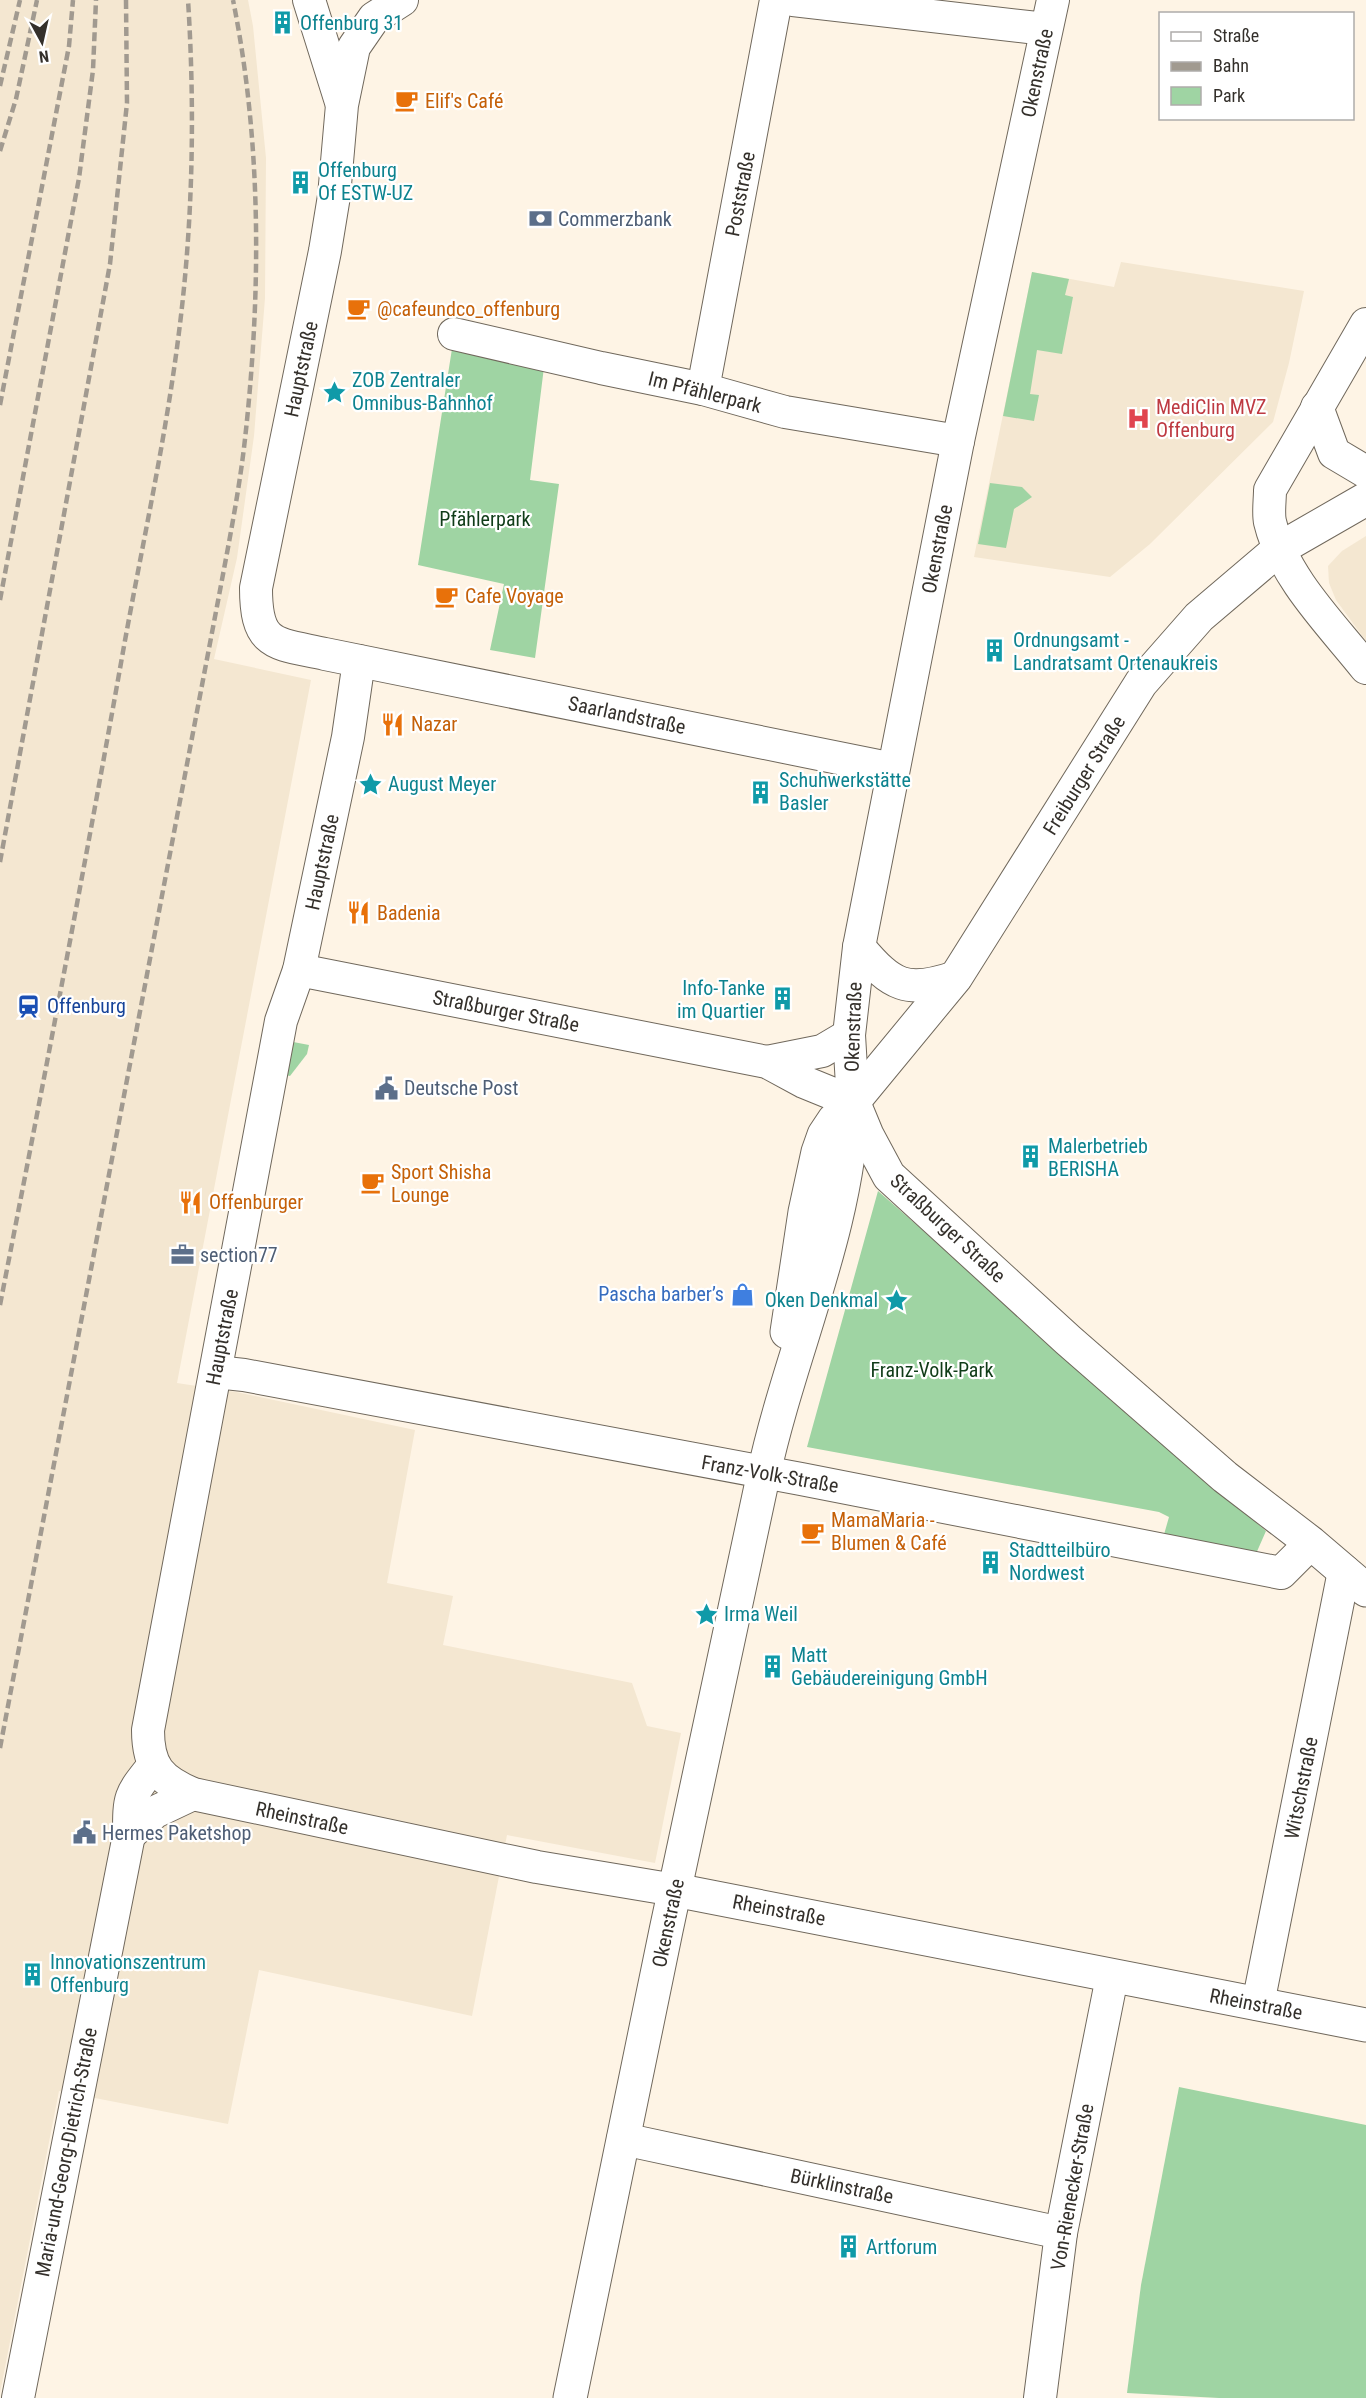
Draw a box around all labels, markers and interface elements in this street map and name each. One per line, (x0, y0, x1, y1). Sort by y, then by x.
building icon: Offenburg 31 (269, 10, 295, 36)
place label: Offenburg 31 (300, 11, 403, 35)
north arrow (12, 12, 72, 72)
legend (1159, 12, 1354, 120)
text: Straße (1213, 25, 1259, 46)
street label: Okenstraße (1016, 26, 1058, 120)
text: N (38, 46, 50, 66)
text: Bahn (1213, 55, 1249, 76)
text: Park (1213, 85, 1245, 106)
cafe icon: Elif's Café (394, 88, 420, 114)
place label: Elif's Café (425, 89, 503, 113)
street label: Poststraße (720, 149, 760, 239)
place label: Offenburg Of ESTW-UZ (318, 158, 413, 205)
building icon: Offenburg Of ESTW-UZ (287, 169, 313, 195)
bank icon: Commerzbank (527, 206, 553, 232)
place label: Commerzbank (558, 207, 672, 231)
cafe icon: @cafeundco_offenburg (346, 296, 372, 322)
place label: @cafeundco_offenburg (377, 297, 560, 321)
street label: Hauptstraße (279, 319, 323, 419)
street label: Im Pfählerpark (646, 366, 764, 418)
place label: ZOB Zentraler Omnibus-Bahnhof (352, 368, 494, 415)
place icon: ZOB Zentraler Omnibus-Bahnhof (321, 379, 347, 405)
place label: MediClin MVZ Offenburg (1156, 395, 1267, 442)
hospital icon: MediClin MVZ Offenburg (1125, 406, 1151, 432)
street label: Okenstraße (917, 503, 957, 595)
park label: Pfählerpark (439, 507, 531, 531)
cafe icon: Cafe Voyage (434, 583, 460, 609)
place label: Cafe Voyage (465, 584, 564, 608)
place label: Ordnungsamt - Landratsamt Ortenaukreis (1013, 628, 1218, 675)
building icon: Ordnungsamt - Landratsamt Ortenaukreis (982, 638, 1008, 664)
street label: Saarlandstraße (566, 691, 688, 739)
restaurant icon: Nazar (380, 711, 406, 737)
street label: Freiburger Straße (1038, 711, 1130, 839)
place label: Nazar (411, 712, 457, 736)
place label: Schuhwerkstätte Basler (779, 768, 911, 815)
place icon: August Meyer (357, 771, 383, 797)
place label: August Meyer (388, 772, 496, 796)
building icon: Schuhwerkstätte Basler (748, 779, 774, 805)
street label: Hauptstraße (300, 812, 344, 912)
restaurant icon: Badenia (346, 900, 372, 926)
place label: Badenia (377, 901, 441, 925)
place label: Info-Tanke im Quartier (677, 976, 765, 1023)
street label: Okenstraße (839, 982, 867, 1072)
street label: Straßburger Straße (431, 985, 581, 1037)
building icon: Info-Tanke im Quartier (770, 986, 796, 1012)
station icon: Offenburg (16, 993, 42, 1019)
place label: Offenburg (47, 994, 126, 1018)
public building icon: Deutsche Post (373, 1075, 399, 1101)
place label: Deutsche Post (404, 1076, 518, 1100)
place label: Malerbetrieb BERISHA (1048, 1134, 1148, 1181)
building icon: Malerbetrieb BERISHA (1017, 1144, 1043, 1170)
place label: Sport Shisha Lounge (391, 1160, 491, 1207)
street label: Straßburger Straße (885, 1168, 1011, 1288)
cafe icon: Sport Shisha Lounge (360, 1170, 386, 1196)
restaurant icon: Offenburger (178, 1189, 204, 1215)
place label: Offenburger (209, 1190, 303, 1214)
office icon: section77 (169, 1242, 195, 1268)
place label: section77 (200, 1243, 278, 1267)
shop icon: Pascha barber’s (729, 1281, 755, 1307)
place label: Pascha barber’s (598, 1282, 724, 1306)
street label: Hauptstraße (201, 1287, 243, 1387)
place icon: Oken Denkmal (883, 1287, 909, 1313)
place label: Oken Denkmal (765, 1288, 878, 1312)
park label: Franz-Volk-Park (870, 1358, 994, 1382)
street label: Franz-Volk-Straße (700, 1450, 840, 1498)
place label: MamaMaria - Blumen & Café (831, 1508, 947, 1555)
cafe icon: MamaMaria - Blumen & Café (800, 1519, 826, 1545)
place label: Stadtteilbüro Nordwest (1009, 1538, 1111, 1585)
building icon: Stadtteilbüro Nordwest (978, 1549, 1004, 1575)
place icon: Irma Weil (693, 1601, 719, 1627)
place label: Irma Weil (724, 1602, 798, 1626)
place label: Matt Gebäudereinigung GmbH (791, 1643, 988, 1690)
building icon: Matt Gebäudereinigung GmbH (760, 1654, 786, 1680)
street label: Witschstraße (1279, 1735, 1323, 1841)
street label: Rheinstraße (254, 1796, 350, 1840)
public building icon: Hermes Paketshop (71, 1820, 97, 1846)
place label: Hermes Paketshop (102, 1821, 251, 1845)
street label: Okenstraße (647, 1876, 689, 1970)
street label: Rheinstraße (731, 1889, 827, 1931)
place label: Innovationszentrum Offenburg (50, 1950, 206, 1997)
building icon: Innovationszentrum Offenburg (19, 1961, 45, 1987)
street label: Rheinstraße (1208, 1983, 1304, 2025)
street label: Maria-und-Georg-Dietrich-Straße (30, 2025, 102, 2279)
street label: Von-Rienecker-Straße (1046, 2102, 1098, 2272)
street label: Bürklinstraße (788, 2163, 896, 2209)
building icon: Artforum (835, 2234, 861, 2260)
place label: Artforum (866, 2235, 937, 2259)

